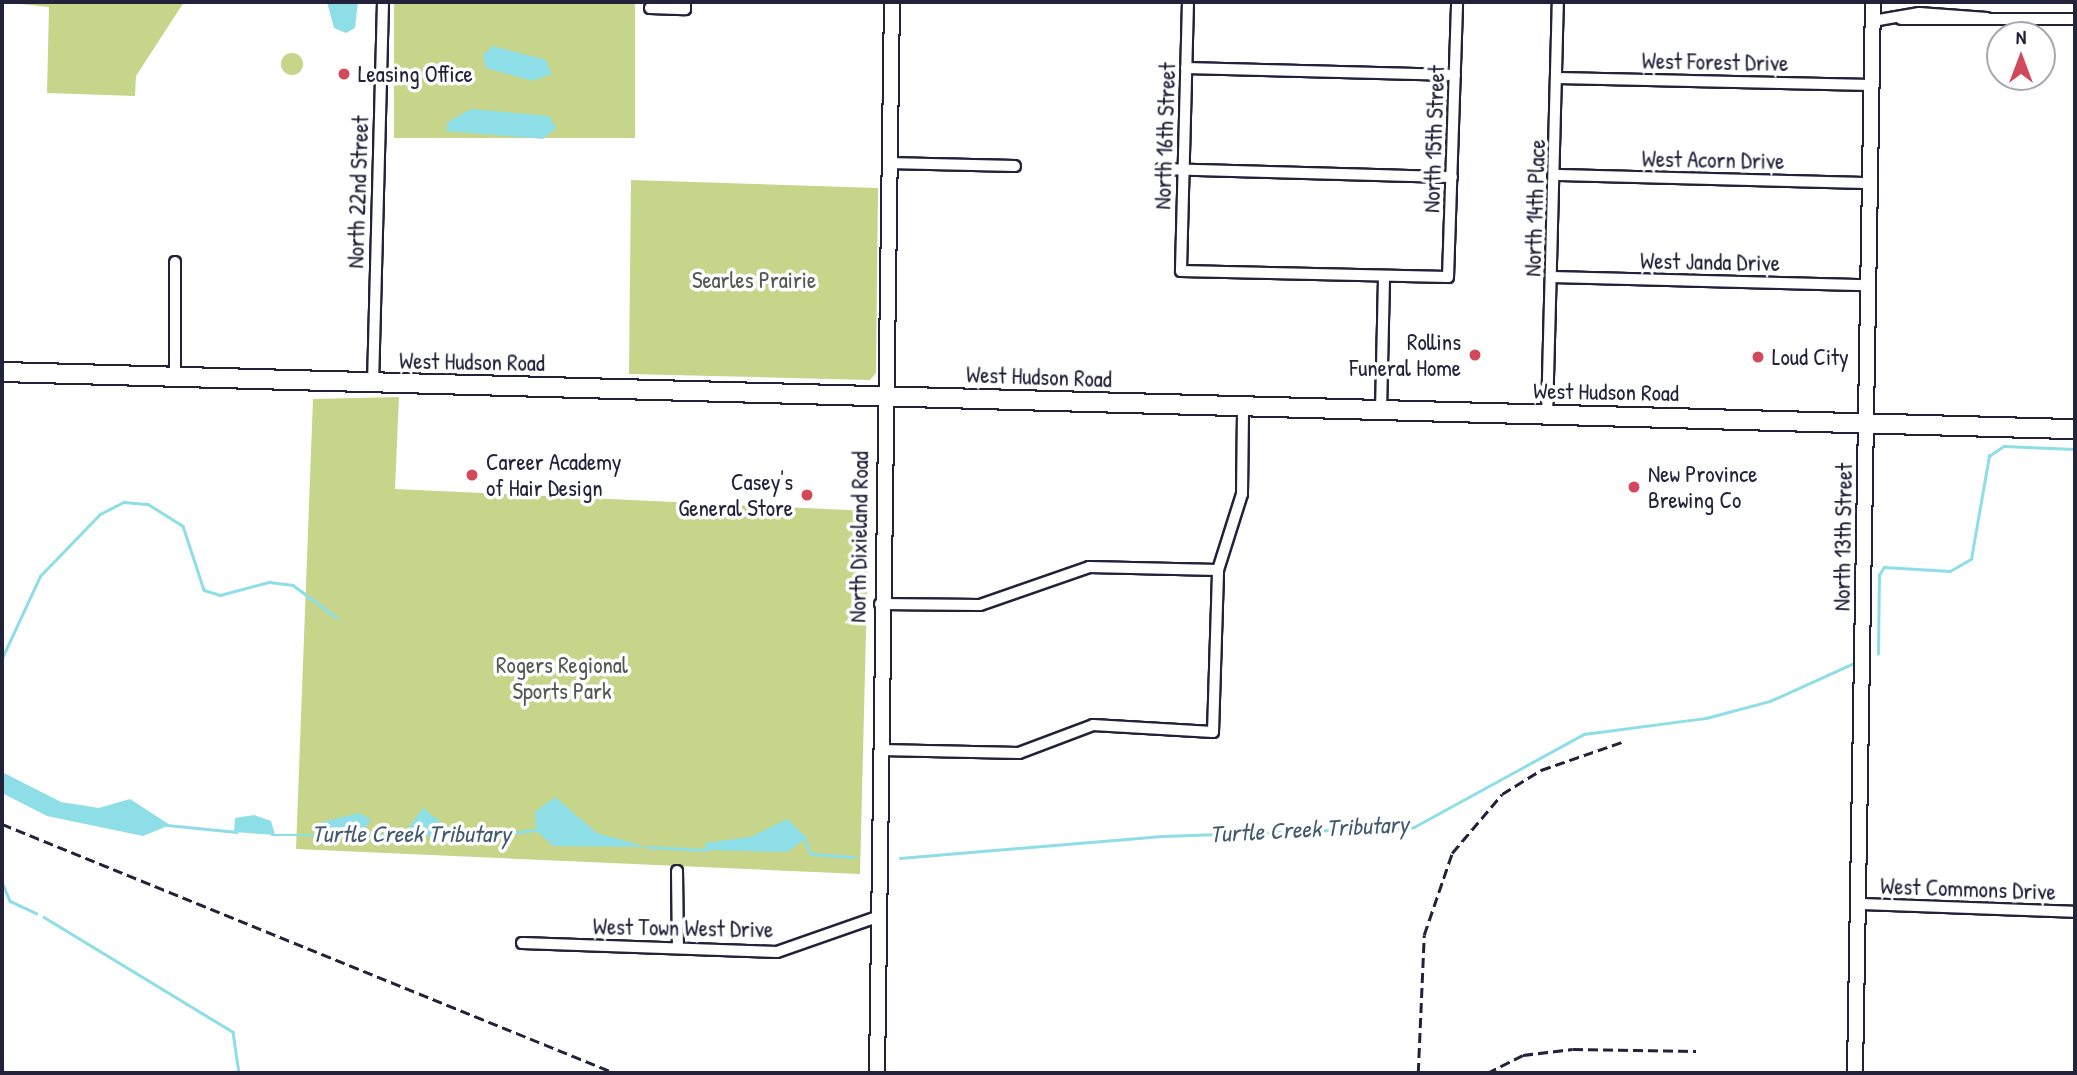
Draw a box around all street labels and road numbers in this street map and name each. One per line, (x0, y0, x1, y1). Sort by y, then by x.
street label: West Forest Drive (1641, 47, 1789, 77)
street label: North 16th Street (1149, 62, 1181, 210)
street label: North 15th Street (1418, 65, 1450, 213)
street label: North 22nd Street (342, 115, 374, 269)
street label: North 14th Place (1519, 139, 1551, 277)
street label: West Acorn Drive (1641, 145, 1785, 175)
street label: West Janda Drive (1640, 247, 1780, 277)
street label: West Hudson Road (399, 347, 545, 377)
street label: West Hudson Road (966, 361, 1112, 393)
street label: West Hudson Road (1533, 377, 1679, 407)
street label: North Dixieland Road (844, 451, 874, 623)
street label: North 13th Street (1828, 463, 1858, 611)
street label: West Commons Drive (1880, 872, 2056, 906)
street label: West Town West Drive (593, 913, 773, 943)

